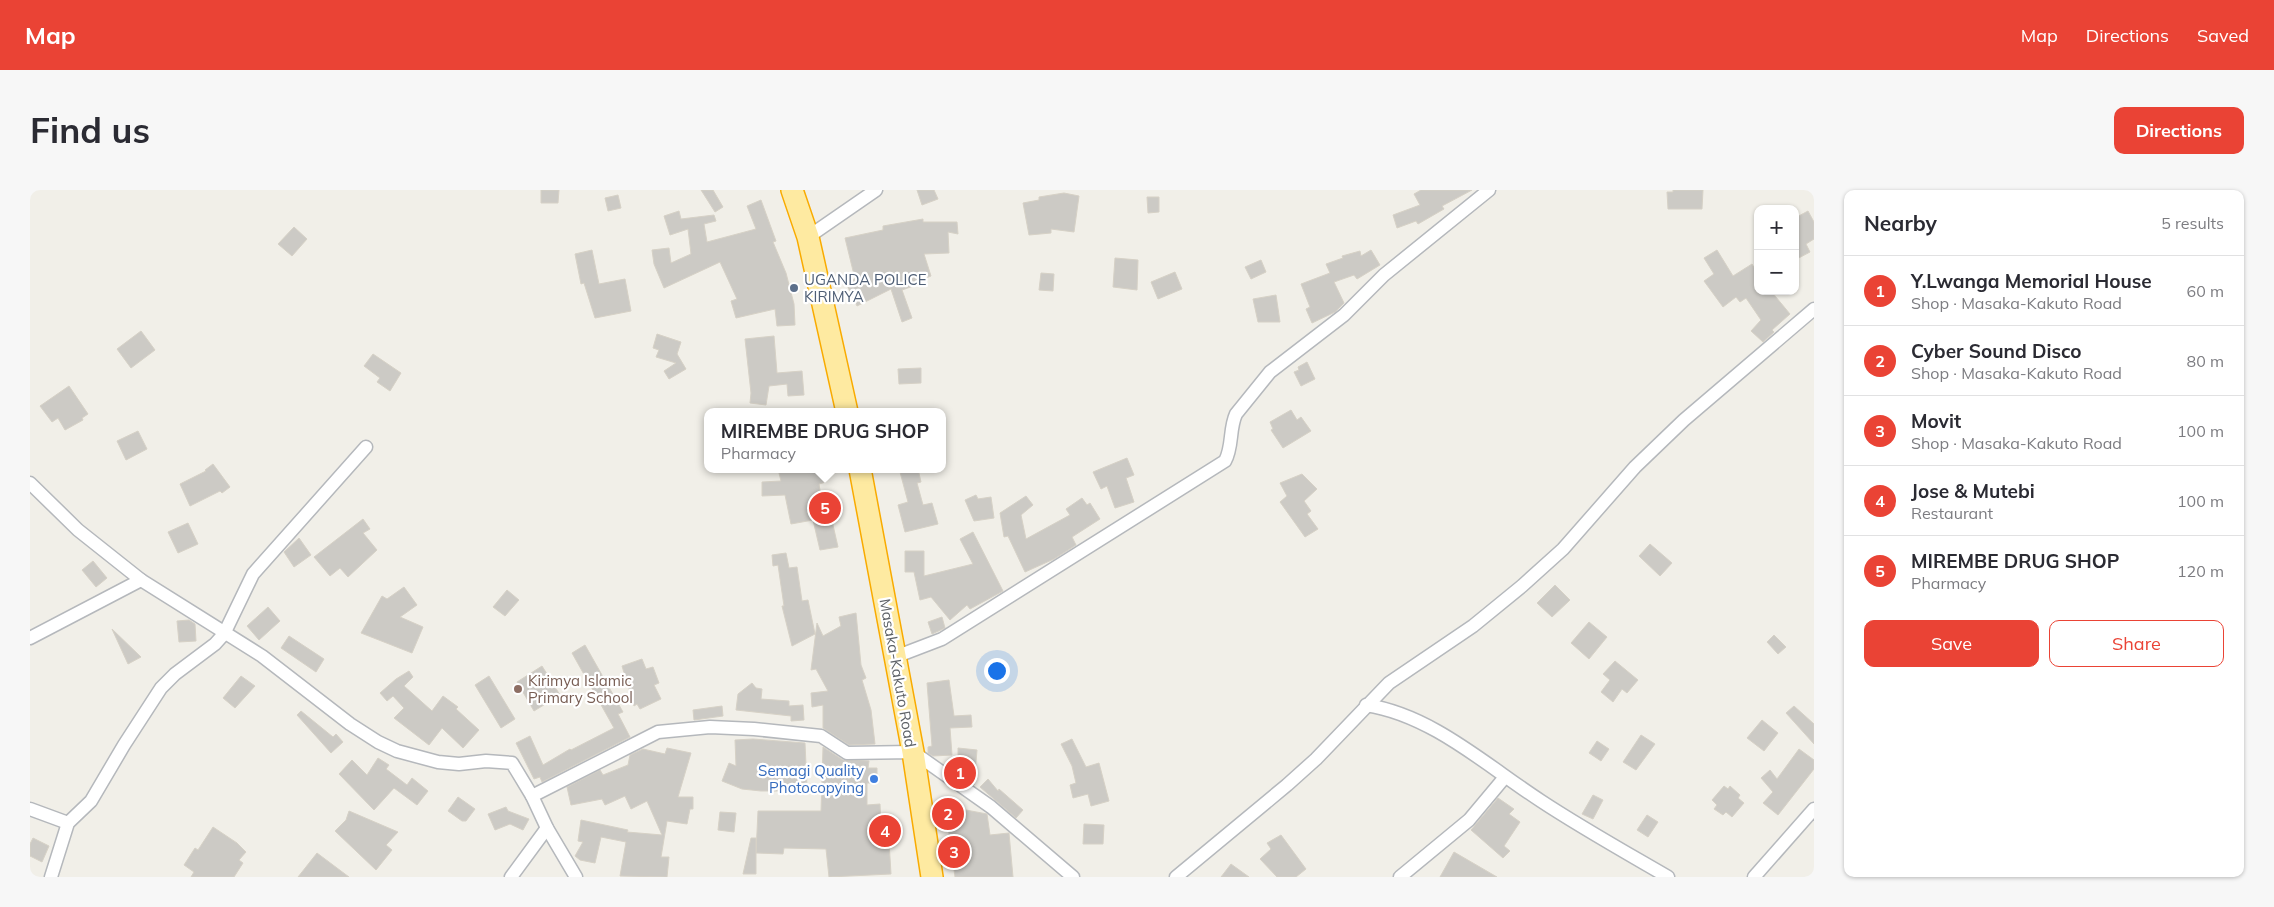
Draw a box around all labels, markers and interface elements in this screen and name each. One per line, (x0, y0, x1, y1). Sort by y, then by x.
text: Map (25, 20, 76, 50)
text: Map (2021, 24, 2058, 47)
text: Directions (2086, 24, 2169, 47)
text: Saved (2197, 24, 2249, 47)
button: Directions (2114, 107, 2244, 154)
text: Find us (30, 108, 150, 152)
map controls (1754, 205, 1799, 295)
button: + (1754, 205, 1799, 250)
text: Nearby (1864, 210, 1937, 236)
text: 5 results (2161, 213, 2224, 233)
button: − (1754, 250, 1799, 295)
text: Y.Lwanga Memorial House (1911, 269, 2152, 293)
place label: UGANDA POLICE KIRIMYA (804, 270, 927, 306)
text: 1 (1875, 281, 1885, 301)
text: 60 m (2187, 281, 2224, 301)
marker: UGANDA POLICE KIRIMYA (788, 282, 800, 294)
text: Shop · Masaka-Kakuto Road (1911, 293, 2122, 313)
text: Cyber Sound Disco (1911, 339, 2082, 363)
text: 2 (1875, 351, 1885, 371)
text: 80 m (2187, 351, 2224, 371)
text: Shop · Masaka-Kakuto Road (1911, 363, 2122, 383)
popup (704, 408, 946, 473)
text: Movit (1911, 409, 1961, 433)
text: MIREMBE DRUG SHOP (721, 419, 929, 443)
text: 3 (1875, 421, 1885, 441)
text: 100 m (2177, 421, 2224, 441)
text: Shop · Masaka-Kakuto Road (1911, 433, 2122, 453)
text: Pharmacy (721, 443, 796, 463)
text: Jose & Mutebi (1911, 479, 2035, 503)
pin: 5 (809, 489, 841, 527)
text: 4 (1875, 491, 1885, 511)
text: 100 m (2177, 491, 2224, 511)
text: Restaurant (1911, 503, 1993, 523)
text: MIREMBE DRUG SHOP (1911, 549, 2119, 573)
text: 5 (1875, 561, 1885, 581)
text: 120 m (2177, 561, 2224, 581)
text: Pharmacy (1911, 573, 1986, 593)
street label: Masaka-Kakuto Road (876, 597, 920, 749)
button: Save (1864, 620, 2039, 667)
button: Share (2049, 620, 2224, 667)
your location (984, 658, 1010, 684)
place label: Kirimya Islamic Primary School (528, 671, 633, 707)
marker: Kirimya Islamic Primary School (512, 683, 524, 695)
pin: 1 (944, 754, 976, 792)
place label: Semagi Quality Photocopying (758, 761, 864, 797)
marker: Semagi Quality Photocopying (868, 773, 880, 785)
pin: 2 (932, 795, 964, 833)
pin: 4 (869, 812, 901, 850)
pin: 3 (938, 833, 970, 871)

